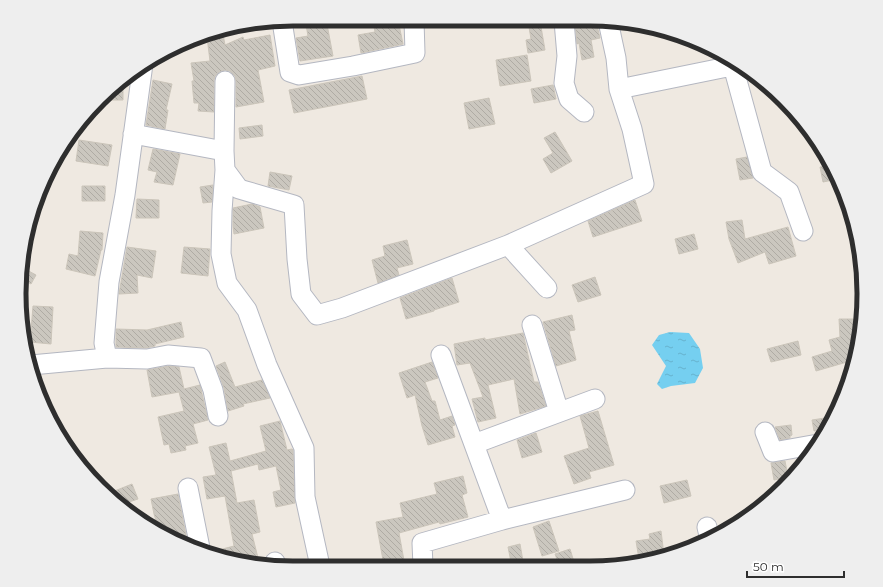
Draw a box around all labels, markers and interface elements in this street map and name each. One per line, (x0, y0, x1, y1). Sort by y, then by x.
scale bar (747, 553, 844, 579)
text: 50 m (753, 559, 784, 574)

